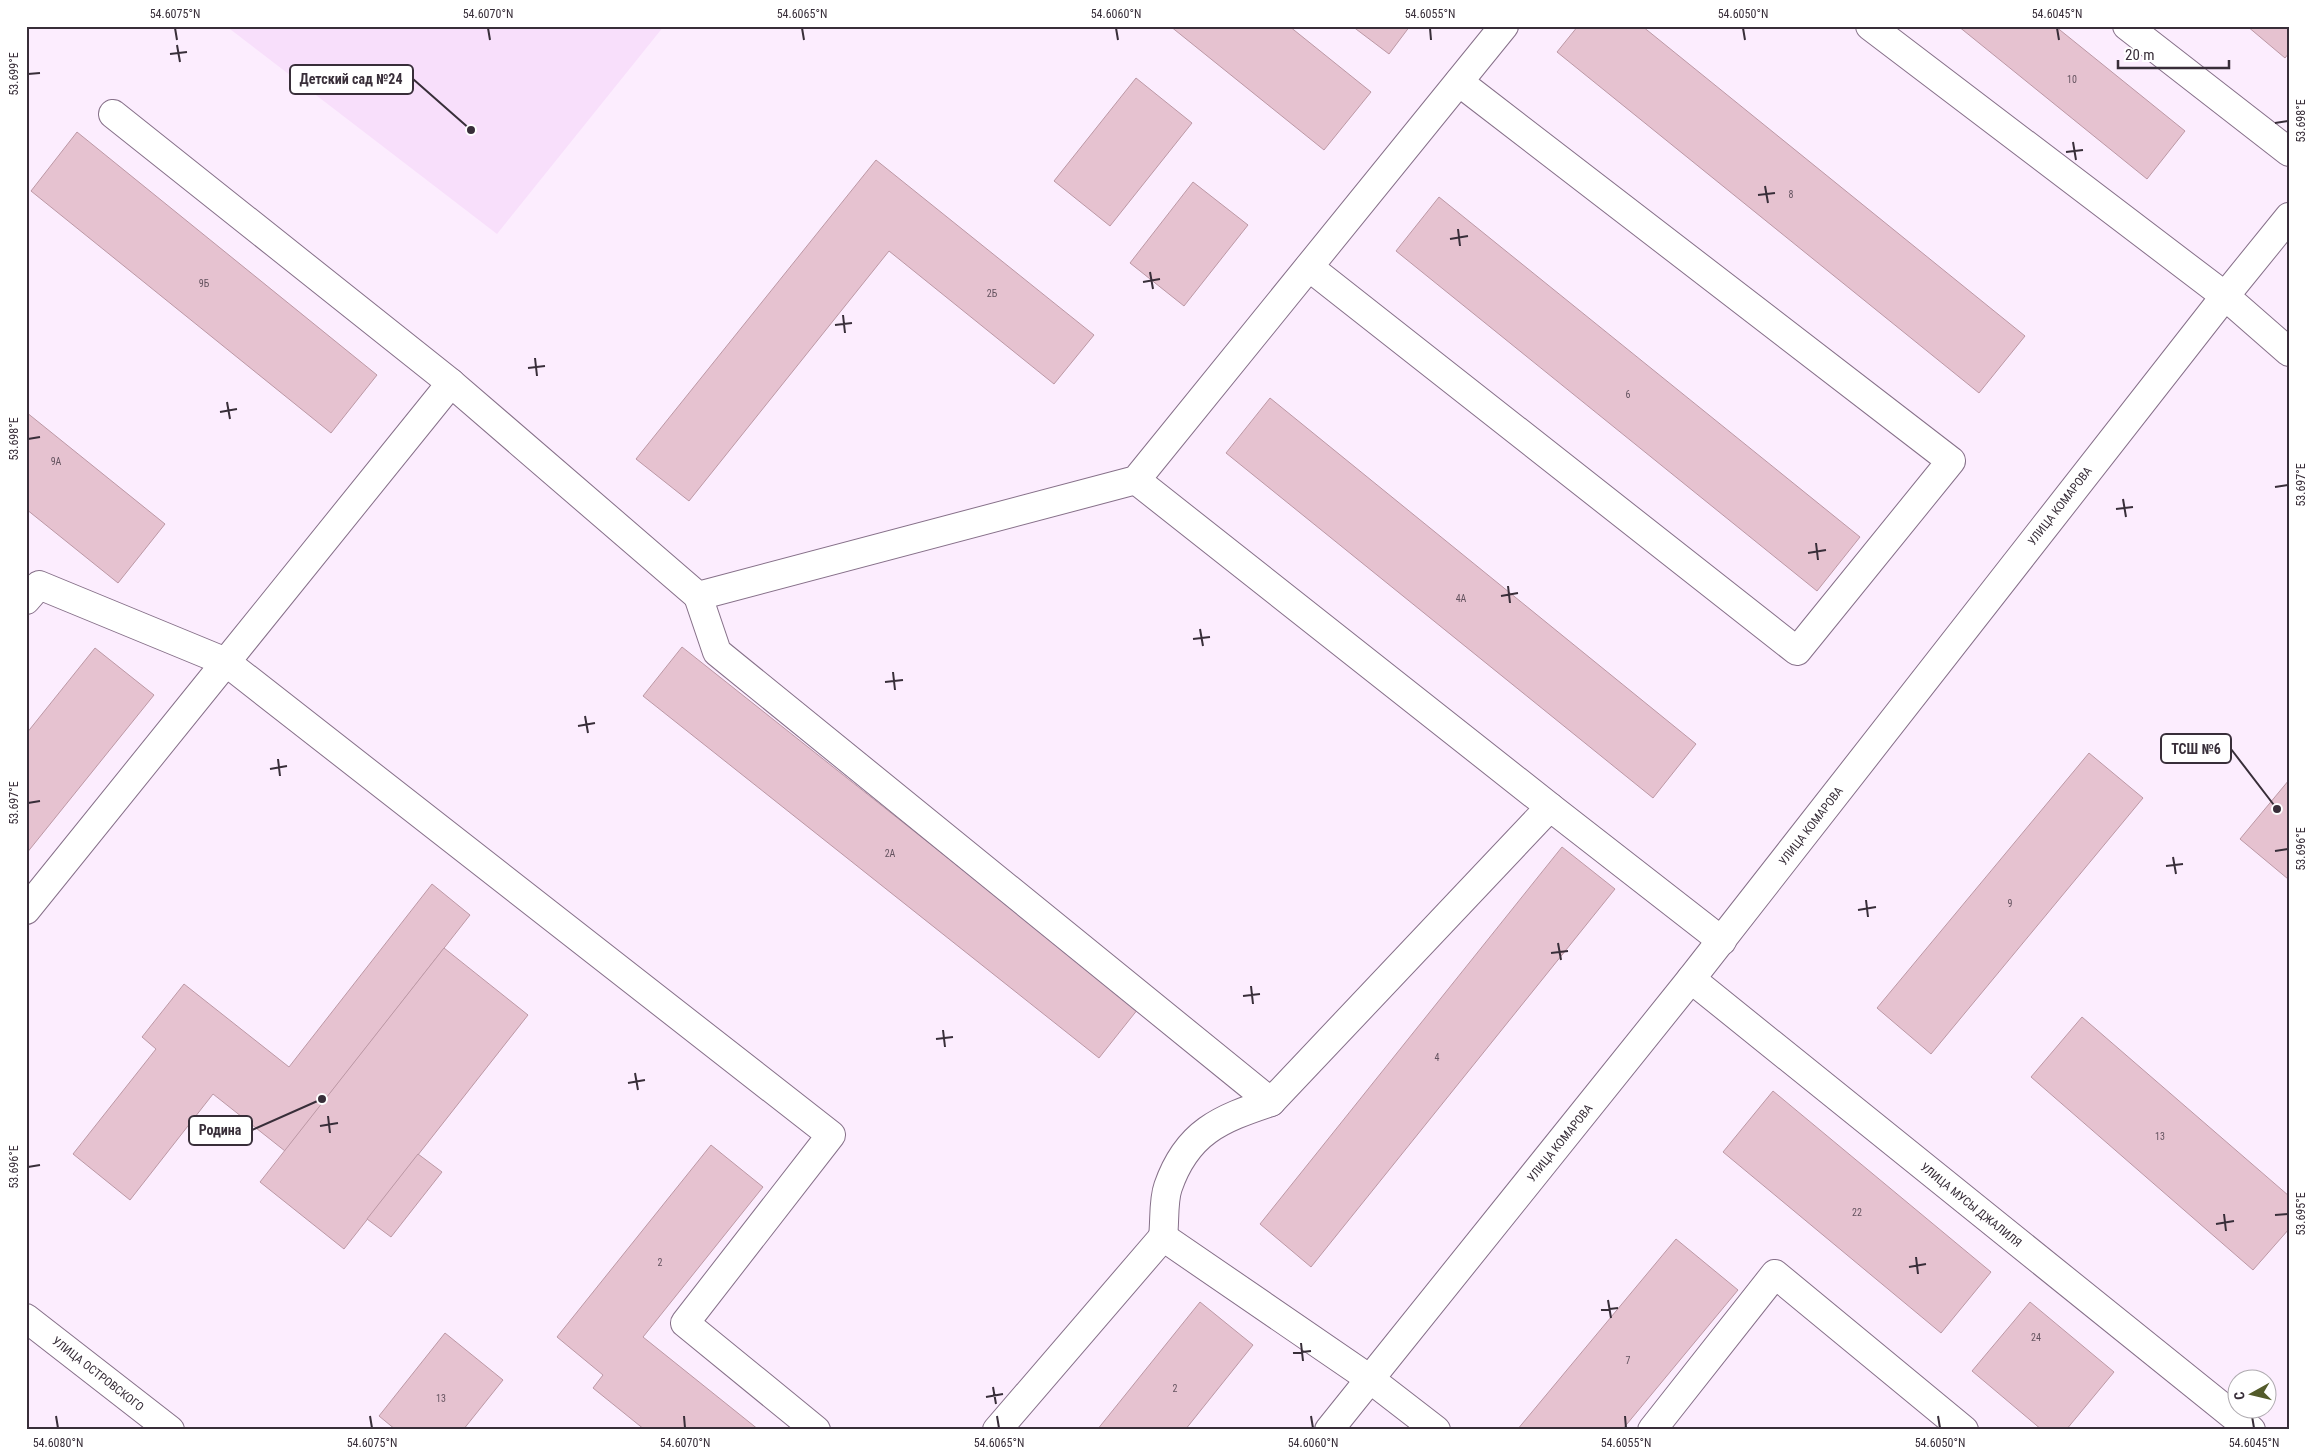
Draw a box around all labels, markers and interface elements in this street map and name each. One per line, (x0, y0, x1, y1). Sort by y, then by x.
text: 54.6075°N (150, 7, 200, 21)
text: 54.6070°N (463, 7, 513, 21)
text: 54.6065°N (777, 7, 827, 21)
text: 54.6060°N (1091, 7, 1141, 21)
text: 54.6055°N (1405, 7, 1455, 21)
text: 54.6050°N (1718, 7, 1768, 21)
text: 54.6045°N (2032, 7, 2082, 21)
scale bar (2118, 38, 2229, 70)
text: 20 m (2125, 46, 2155, 64)
text: 53.699°E (7, 52, 21, 96)
callout: Детский сад №24 (290, 65, 413, 94)
text: Детский сад №24 (300, 71, 402, 87)
house number: 10 (2067, 74, 2077, 85)
text: 53.698°E (2294, 99, 2308, 143)
house number: 8 (1789, 189, 1794, 200)
house number: 9Б (199, 278, 210, 289)
house number: 2Б (987, 288, 998, 299)
house number: 6 (1626, 389, 1631, 400)
text: 53.698°E (7, 417, 21, 461)
house number: 9А (51, 456, 62, 467)
text: 53.697°E (2294, 463, 2308, 507)
street label: УЛИЦА КОМАРОВА (2025, 464, 2095, 548)
house number: 4А (1456, 593, 1467, 604)
callout: ТСШ №6 (2161, 734, 2231, 763)
text: ТСШ №6 (2171, 741, 2221, 757)
text: 53.697°E (7, 781, 21, 825)
street label: УЛИЦА КОМАРОВА (1776, 784, 1846, 868)
text: 53.696°E (2294, 827, 2308, 871)
house number: 2А (885, 848, 896, 859)
house number: 9 (2008, 898, 2013, 909)
house number: 4 (1435, 1052, 1440, 1063)
street label: УЛИЦА КОМАРОВА (1524, 1101, 1596, 1185)
callout: Родина (189, 1116, 252, 1145)
text: Родина (199, 1122, 242, 1138)
house number: 13 (2155, 1131, 2165, 1142)
text: 53.696°E (7, 1145, 21, 1189)
street label: УЛИЦА МУСЫ ДЖАЛИЛЯ (1918, 1160, 2024, 1250)
text: 53.695°E (2294, 1192, 2308, 1236)
house number: 22 (1852, 1207, 1862, 1218)
house number: 2 (658, 1257, 663, 1268)
house number: 24 (2031, 1332, 2041, 1343)
street label: УЛИЦА ОСТРОВСКОГО (49, 1334, 147, 1414)
house number: 7 (1626, 1355, 1631, 1366)
north arrow (2228, 1368, 2278, 1418)
house number: 2 (1173, 1383, 1178, 1394)
text: С (2231, 1391, 2248, 1401)
house number: 13 (436, 1393, 446, 1404)
text: 54.6080°N (33, 1436, 83, 1450)
text: 54.6075°N (347, 1436, 397, 1450)
text: 54.6070°N (660, 1436, 710, 1450)
text: 54.6065°N (974, 1436, 1024, 1450)
text: 54.6060°N (1288, 1436, 1338, 1450)
text: 54.6055°N (1601, 1436, 1651, 1450)
text: 54.6050°N (1915, 1436, 1965, 1450)
text: 54.6045°N (2229, 1436, 2279, 1450)

